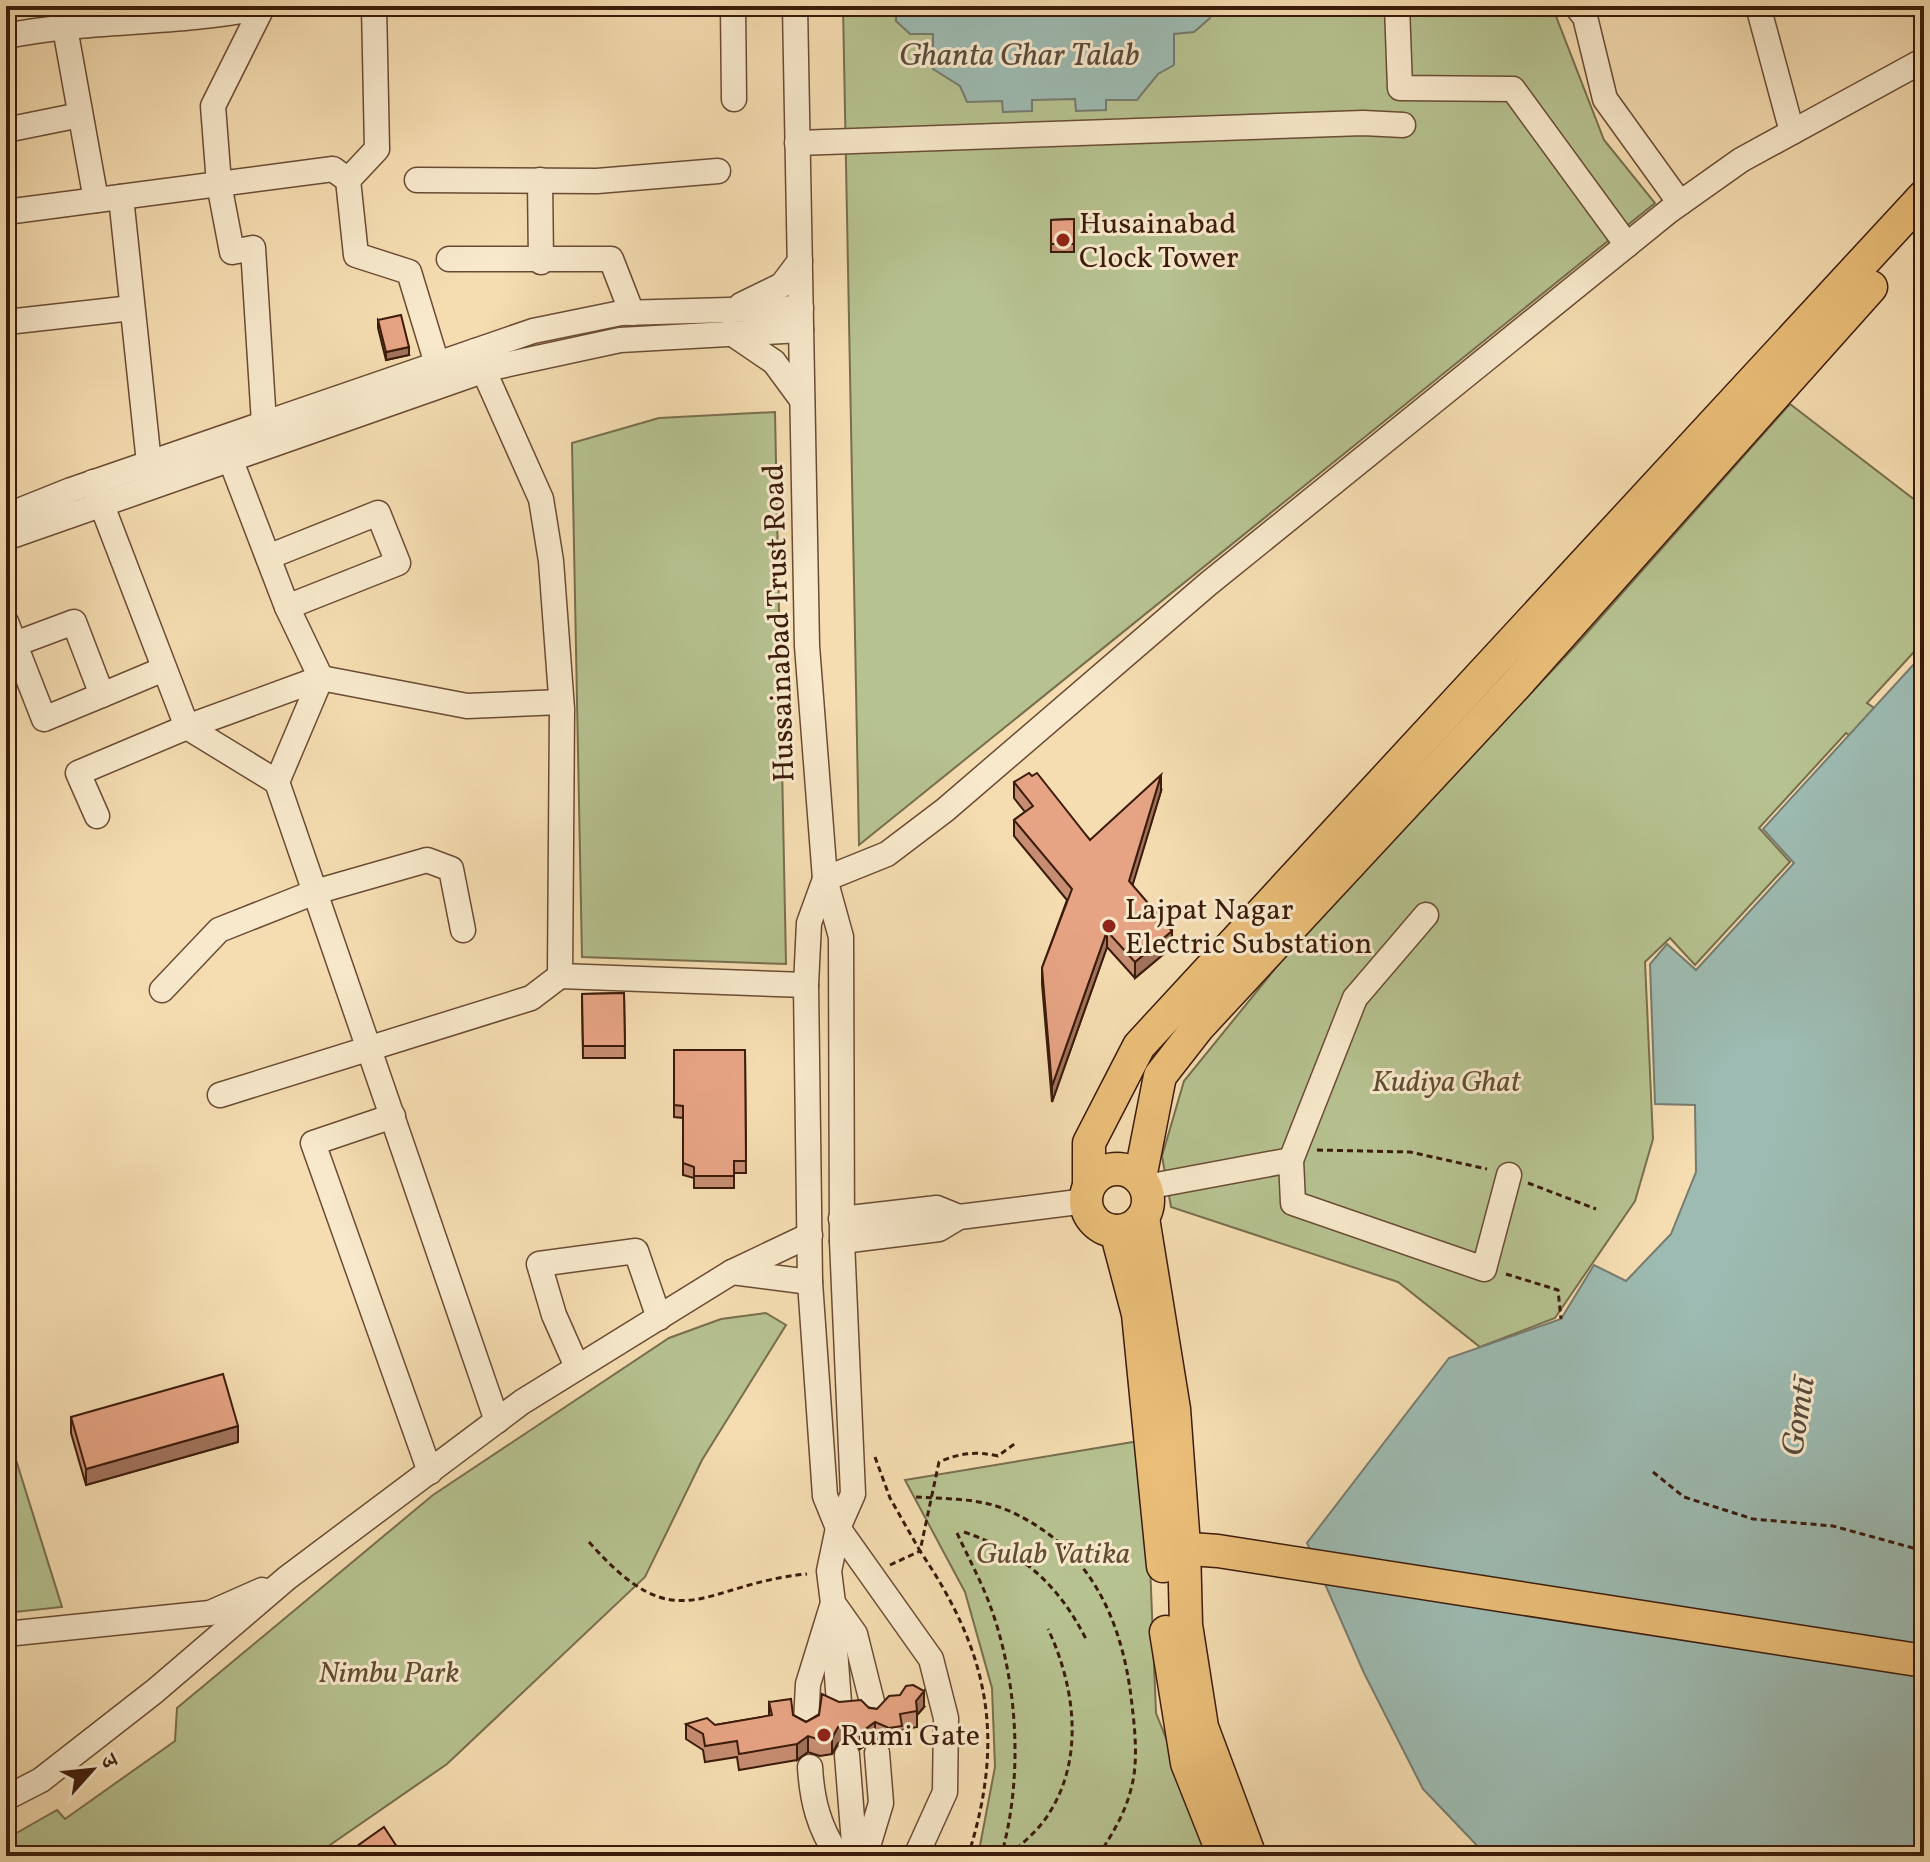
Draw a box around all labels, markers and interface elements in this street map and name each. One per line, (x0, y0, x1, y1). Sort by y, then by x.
water label: Ghanta Ghar Talab (899, 35, 1139, 79)
place label: Husainabad Clock Tower (1079, 204, 1238, 280)
marker: Husainabad Clock Tower (1054, 231, 1072, 249)
street label: Hussainabad Trust Road (753, 463, 807, 783)
place label: Lajpat Nagar Electric Substation (1125, 890, 1372, 966)
marker: Lajpat Nagar Electric Substation (1100, 917, 1118, 935)
park label: Kudiya Ghat (1372, 1062, 1522, 1104)
water label: Gomtī (1772, 1372, 1828, 1459)
park label: Gulab Vatika (976, 1534, 1130, 1576)
park label: Nimbu Park (319, 1653, 460, 1695)
place label: Rumi Gate (840, 1716, 980, 1758)
marker: Rumi Gate (815, 1726, 833, 1744)
north arrow (52, 1730, 132, 1810)
text: उ (90, 1748, 125, 1776)

